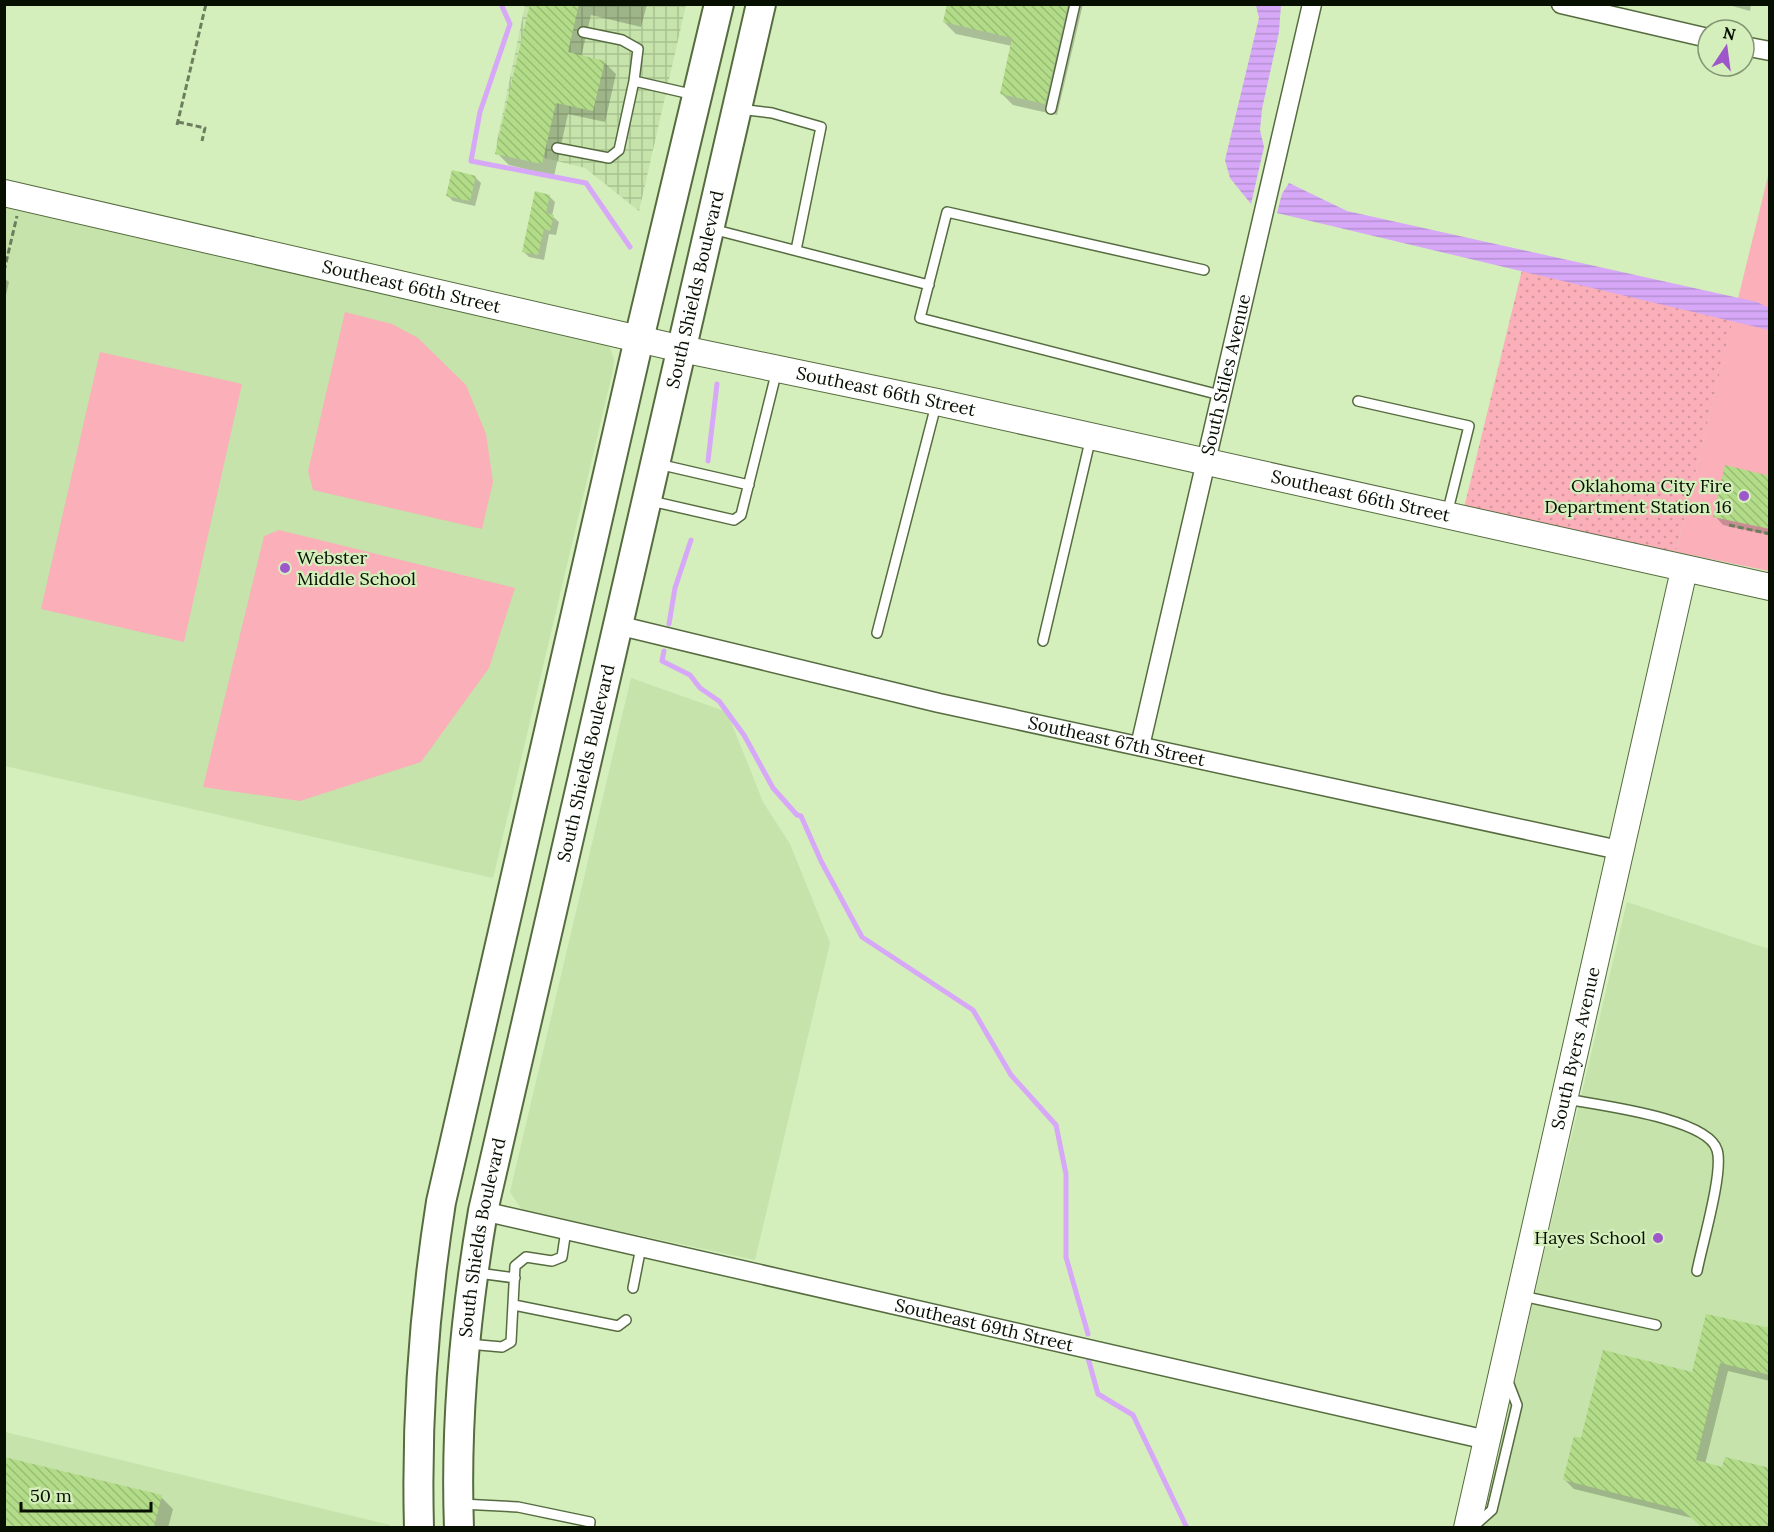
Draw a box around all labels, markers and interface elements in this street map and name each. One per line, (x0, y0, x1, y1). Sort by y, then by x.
north arrow (1696, 18, 1756, 78)
text: N (1721, 22, 1738, 45)
street label: South Shields Boulevard (661, 188, 729, 391)
street label: Southeast 66th Street (320, 255, 503, 318)
street label: South Stiles Avenue (1196, 292, 1255, 458)
street label: Southeast 66th Street (794, 361, 978, 421)
street label: Southeast 66th Street (1269, 465, 1452, 527)
place label: Oklahoma City Fire Department Station 16 (1544, 474, 1732, 518)
marker: Oklahoma City Fire Department Station 16 (1737, 489, 1751, 503)
place label: Webster Middle School (297, 546, 416, 590)
marker: Webster Middle School (278, 561, 292, 575)
street label: South Shields Boulevard (552, 662, 620, 864)
street label: Southeast 67th Street (1026, 711, 1207, 771)
street label: South Byers Avenue (1546, 964, 1605, 1132)
street label: South Shields Boulevard (454, 1135, 511, 1339)
place label: Hayes School (1534, 1226, 1646, 1249)
marker: Hayes School (1651, 1231, 1665, 1245)
street label: Southeast 69th Street (893, 1293, 1076, 1356)
scale bar (21, 1475, 152, 1513)
text: 50 m (30, 1484, 72, 1507)

